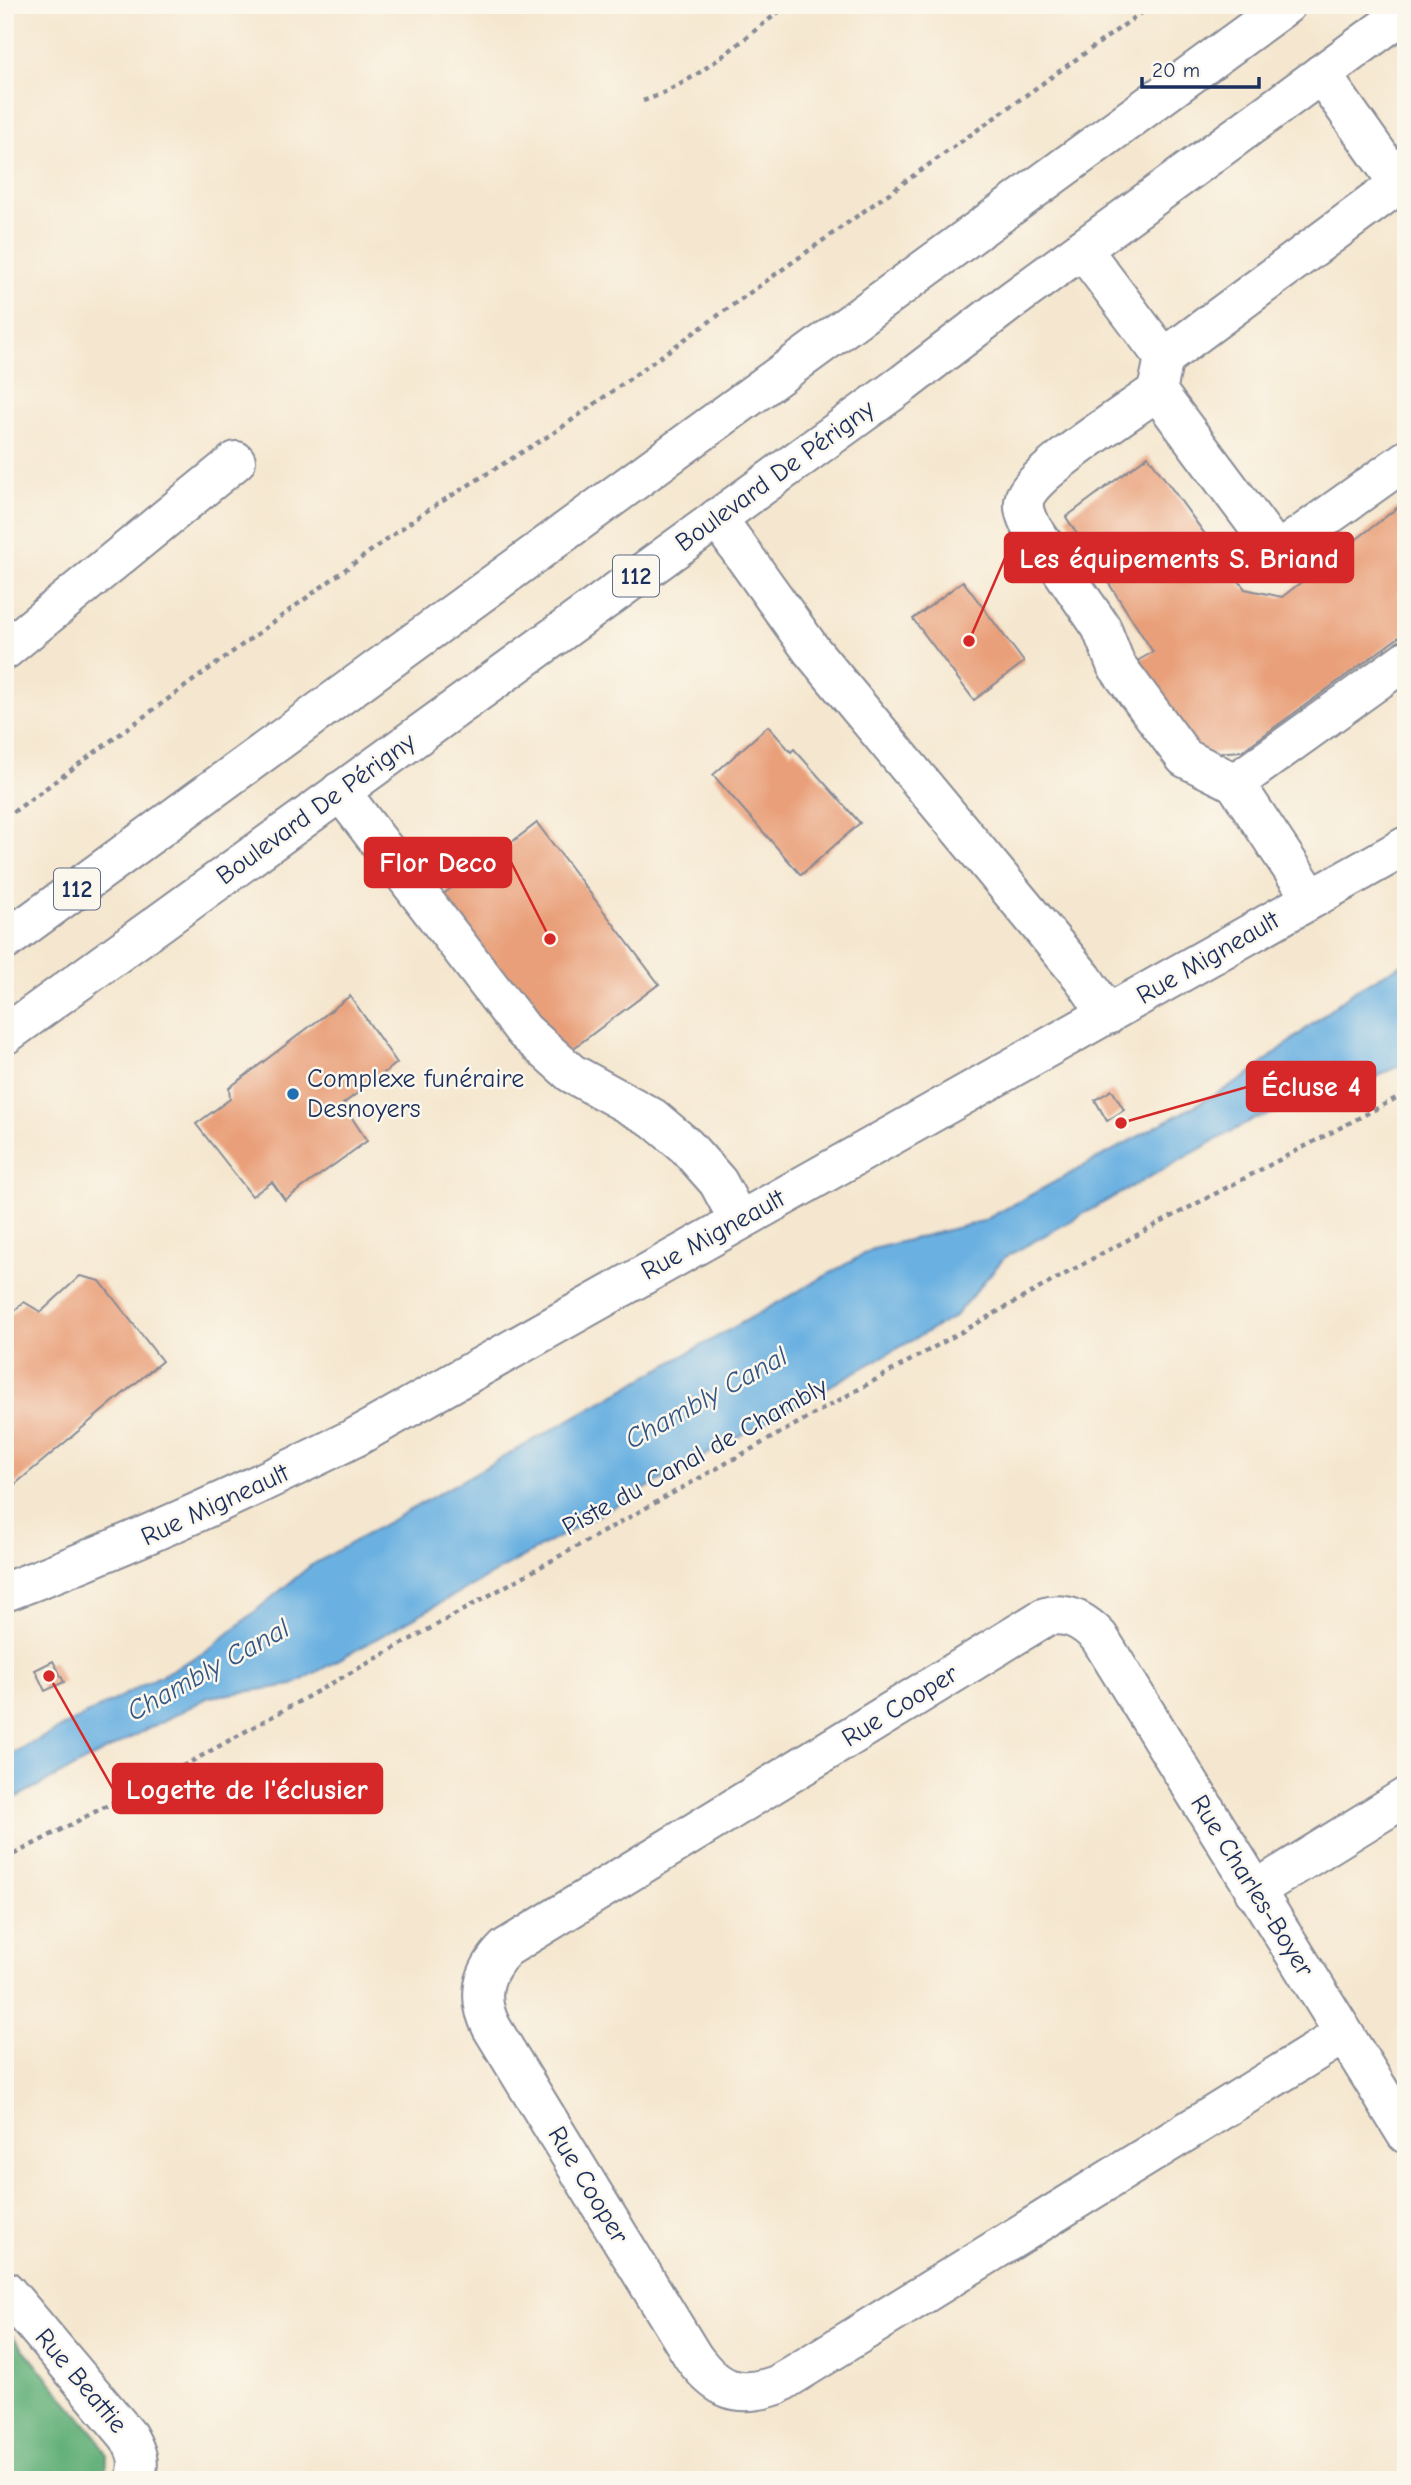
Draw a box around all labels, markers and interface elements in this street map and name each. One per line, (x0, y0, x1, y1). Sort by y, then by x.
scale bar (1142, 46, 1259, 90)
text: 20 m (1152, 58, 1200, 82)
street label: Boulevard De Périgny (670, 394, 880, 558)
callout: Les équipements S. Briand (1005, 533, 1353, 582)
text: Les équipements S. Briand (1019, 543, 1339, 575)
road number: 112 (613, 556, 659, 596)
street label: Boulevard De Périgny (211, 727, 421, 891)
callout: Flor Deco (365, 838, 511, 887)
text: Flor Deco (379, 847, 497, 879)
road number: 112 (54, 868, 100, 909)
street label: Rue Migneault (1132, 904, 1286, 1011)
callout: Écluse 4 (1247, 1062, 1375, 1111)
place label: Complexe funéraire Desnoyers (307, 1064, 524, 1124)
text: Écluse 4 (1261, 1070, 1361, 1103)
marker: Complexe funéraire Desnoyers (285, 1086, 301, 1102)
street label: Rue Migneault (636, 1183, 791, 1287)
water label: Chambly Canal (619, 1340, 793, 1456)
street label: Piste du Canal de Chambly (557, 1371, 833, 1542)
street label: Rue Migneault (137, 1457, 295, 1552)
water label: Chambly Canal (121, 1612, 295, 1728)
street label: Rue Cooper (836, 1658, 964, 1753)
callout: Logette de l'éclusier (113, 1764, 382, 1813)
text: Logette de l'éclusier (126, 1774, 369, 1806)
street label: Rue Charles-Boyer (1184, 1790, 1320, 1983)
street label: Rue Cooper (541, 2121, 635, 2249)
street label: Rue Beattie (29, 2323, 133, 2439)

